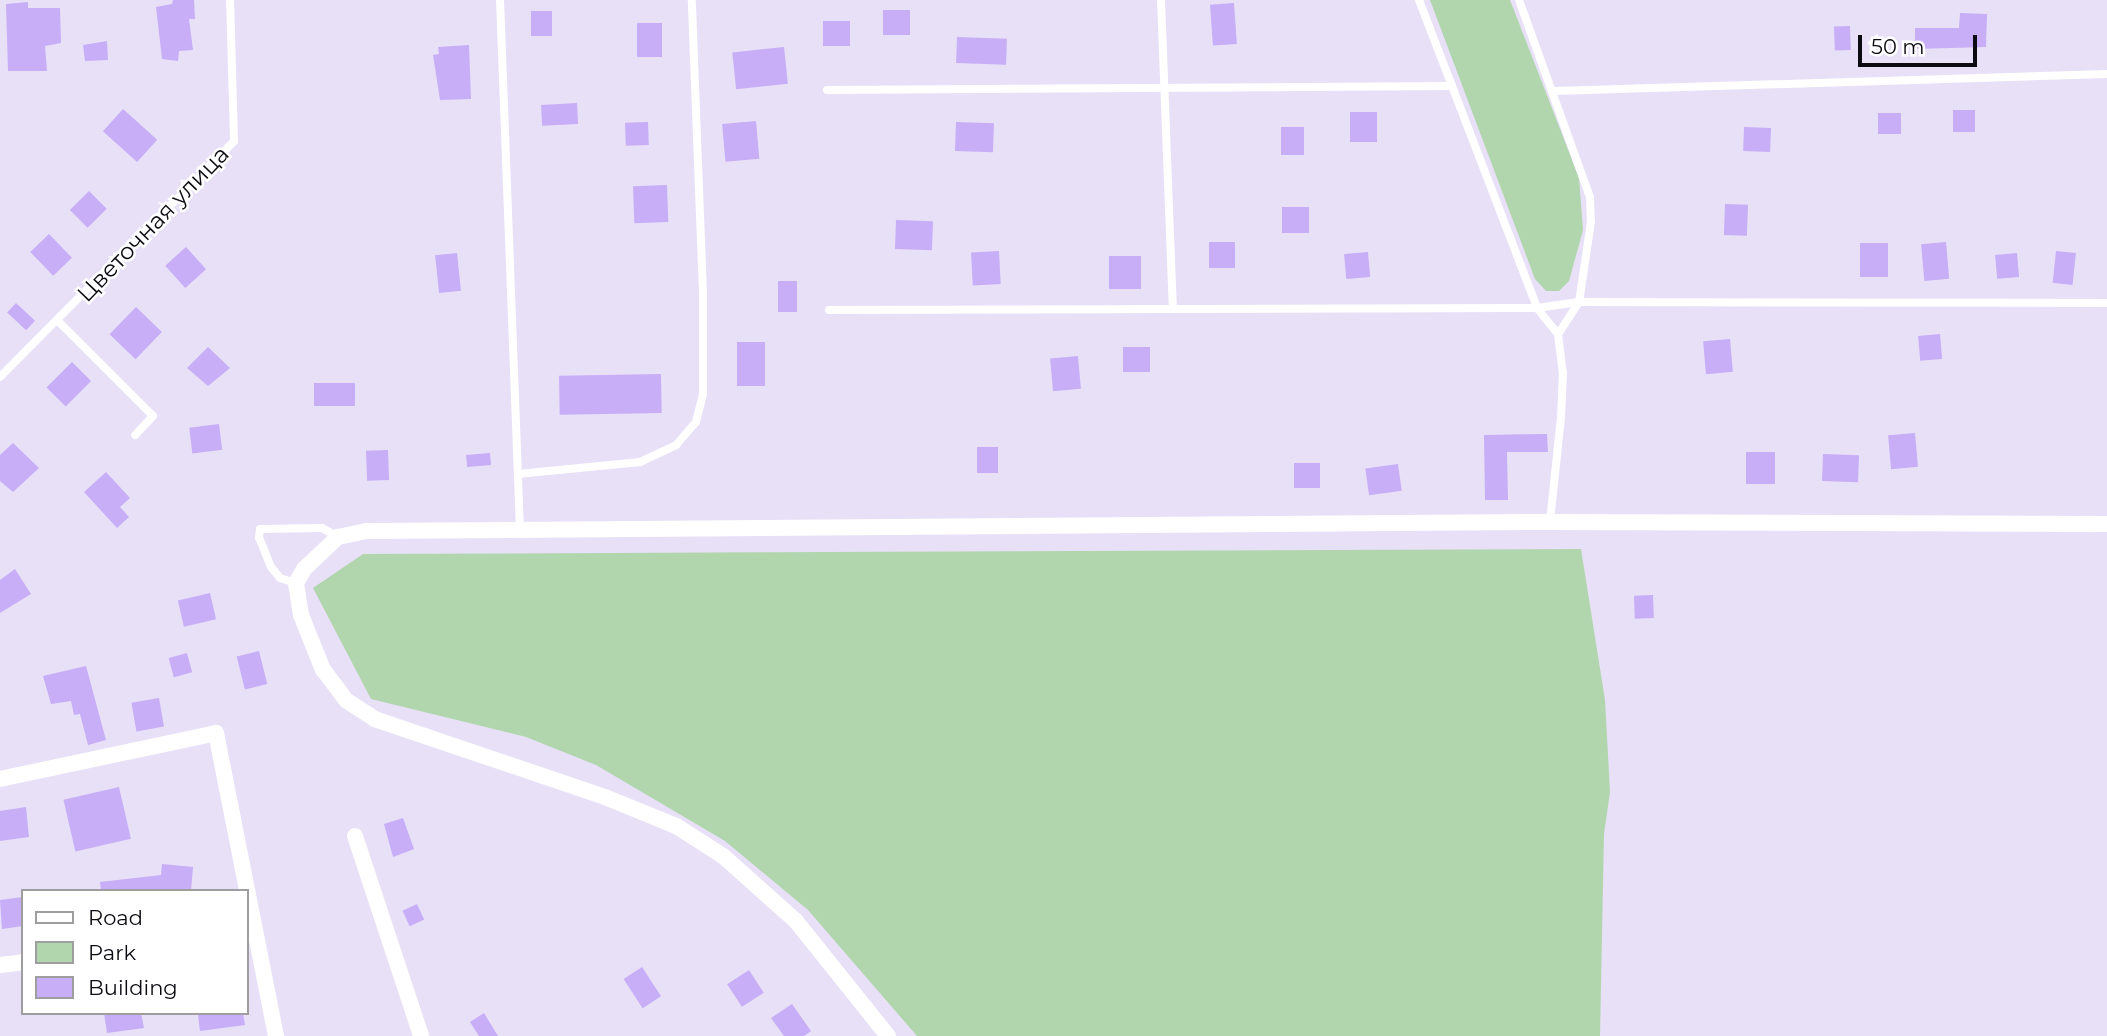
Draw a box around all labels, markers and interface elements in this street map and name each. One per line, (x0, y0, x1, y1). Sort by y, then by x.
scale bar (1862, 21, 1981, 65)
text: 50 m (1871, 34, 1925, 59)
street label: Цветочная улица (71, 140, 235, 308)
legend (21, 889, 248, 1015)
text: Road (88, 905, 143, 930)
text: Park (88, 940, 136, 965)
text: Building (88, 975, 178, 1000)

